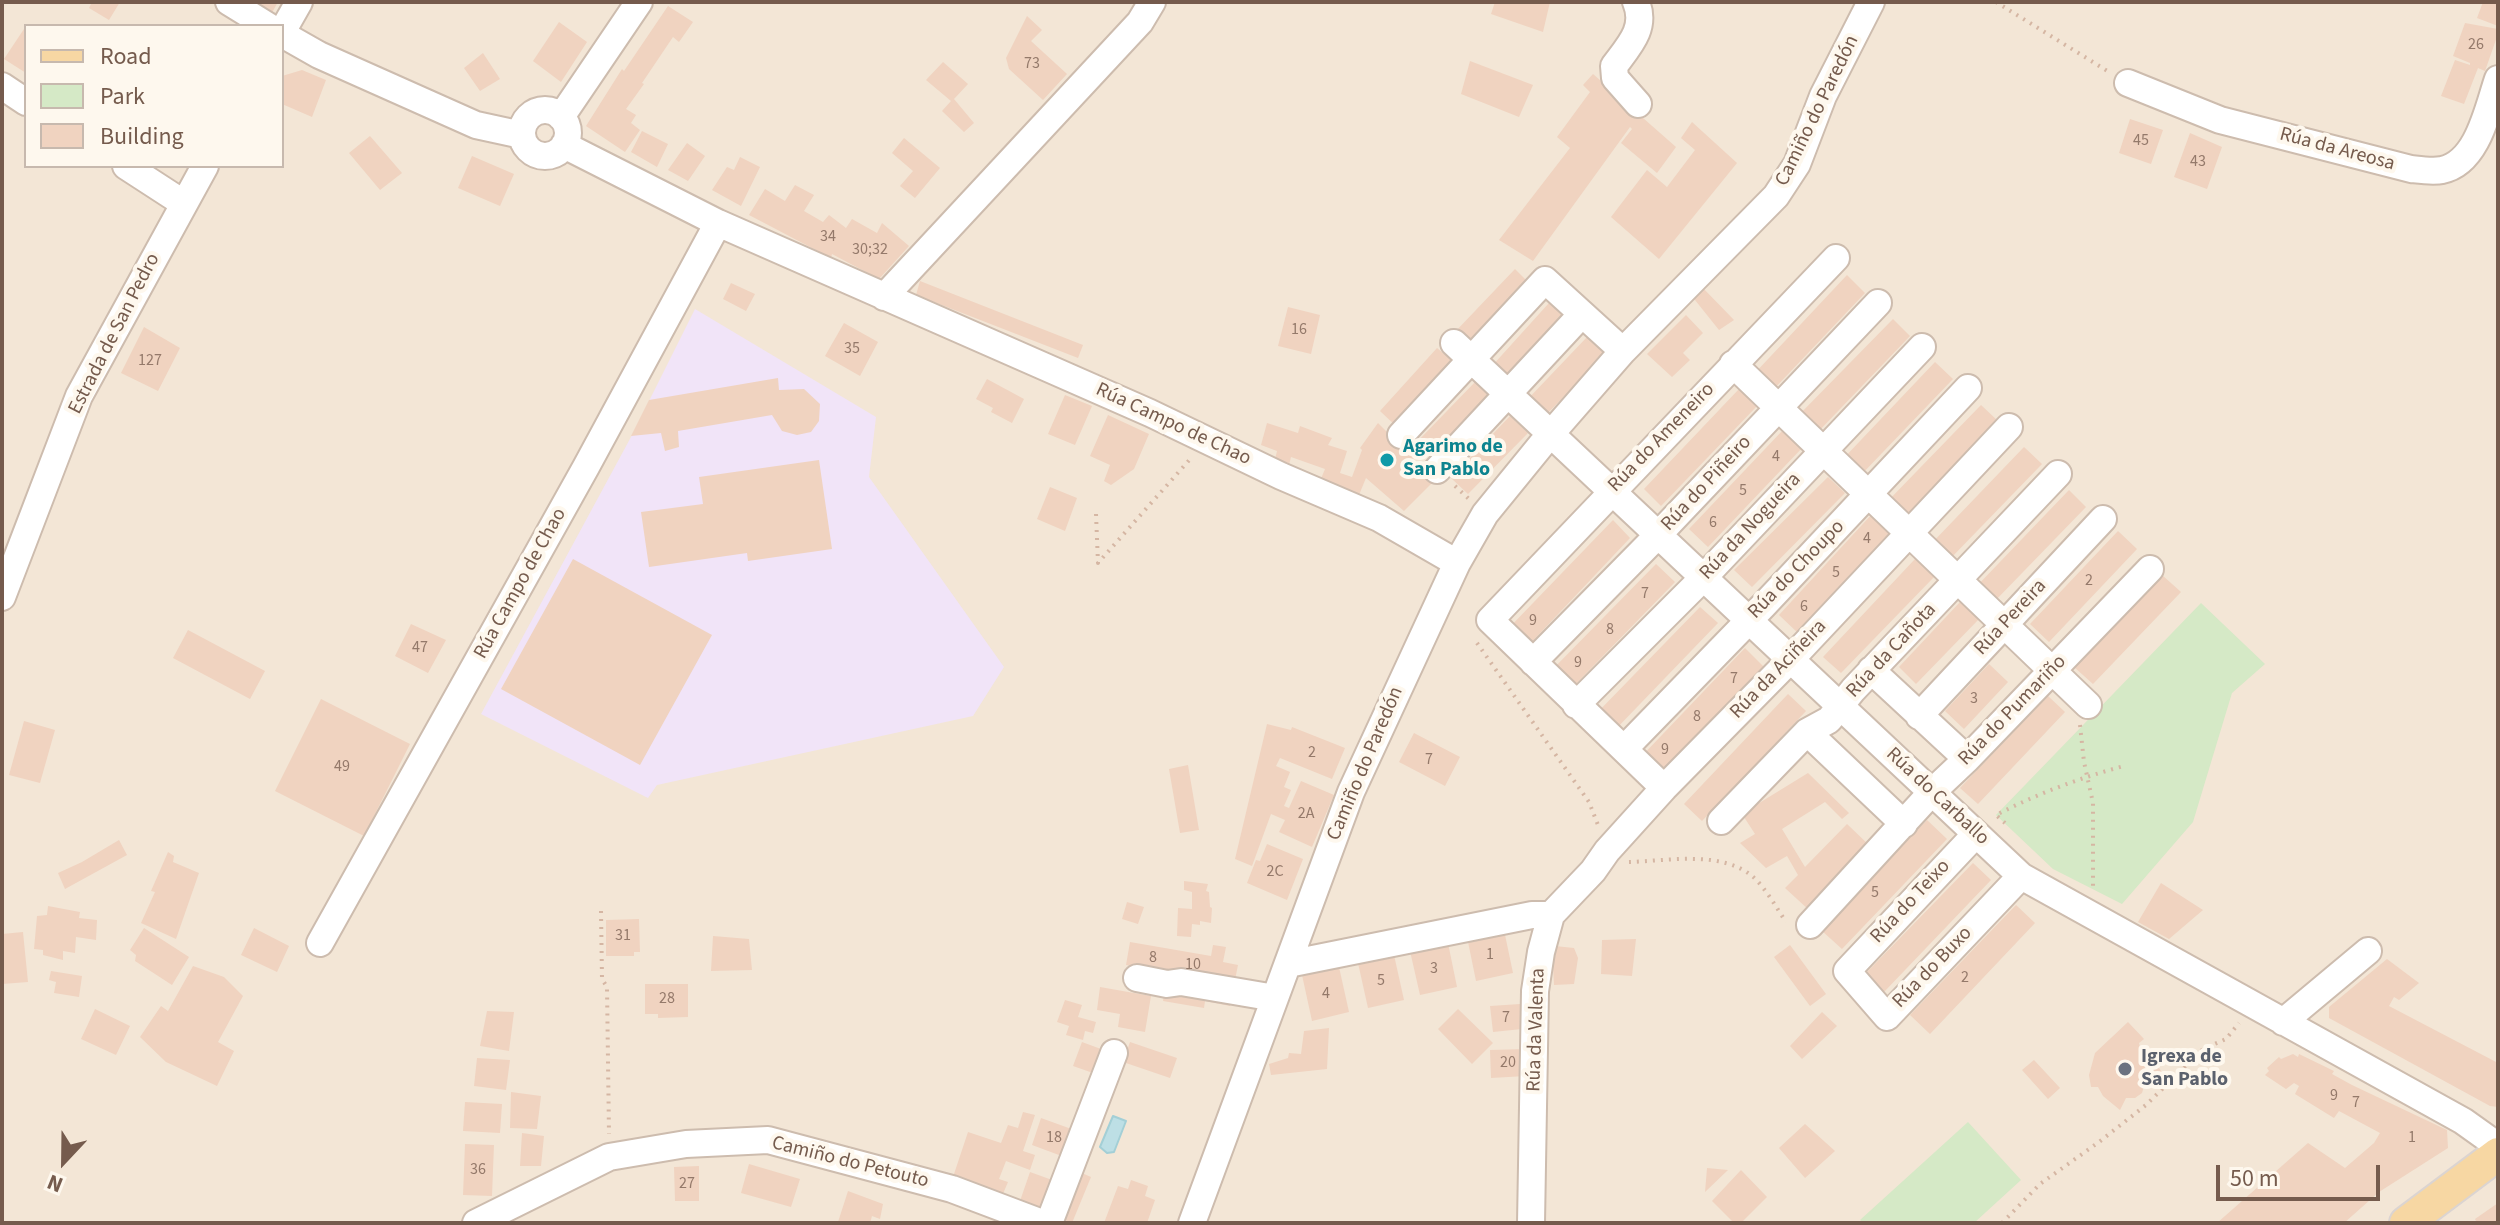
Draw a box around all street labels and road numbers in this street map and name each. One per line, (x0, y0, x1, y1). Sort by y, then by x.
street label: Camiño do Paredón (1771, 32, 1865, 190)
street label: Rúa da Areosa (2277, 123, 2397, 177)
street label: Estrada de San Pedro (64, 250, 166, 418)
street label: Rúa Campo de Chao (1092, 378, 1254, 472)
street label: Rúa do Ameneiro (1604, 378, 1720, 498)
street label: Rúa do Piñeiro (1657, 431, 1757, 537)
street label: Rúa da Nogueira (1695, 468, 1807, 586)
street label: Rúa Campo de Chao (470, 504, 572, 664)
street label: Rúa do Choupo (1744, 516, 1850, 624)
street label: Rúa Pereira (1970, 575, 2052, 661)
street label: Rúa da Cañota (1842, 599, 1942, 703)
street label: Rúa da Aciñeira (1726, 615, 1832, 725)
street label: Rúa do Pumariño (1954, 651, 2072, 771)
street label: Camiño do Paredón (1323, 683, 1409, 845)
street label: Rúa do Carballo (1880, 743, 1994, 851)
street label: Rúa do Teixo (1866, 855, 1956, 949)
street label: Rúa do Buxo (1888, 922, 1978, 1014)
street label: Rúa da Valenta (1523, 968, 1551, 1092)
street label: Camiño do Petouto (769, 1132, 931, 1194)

